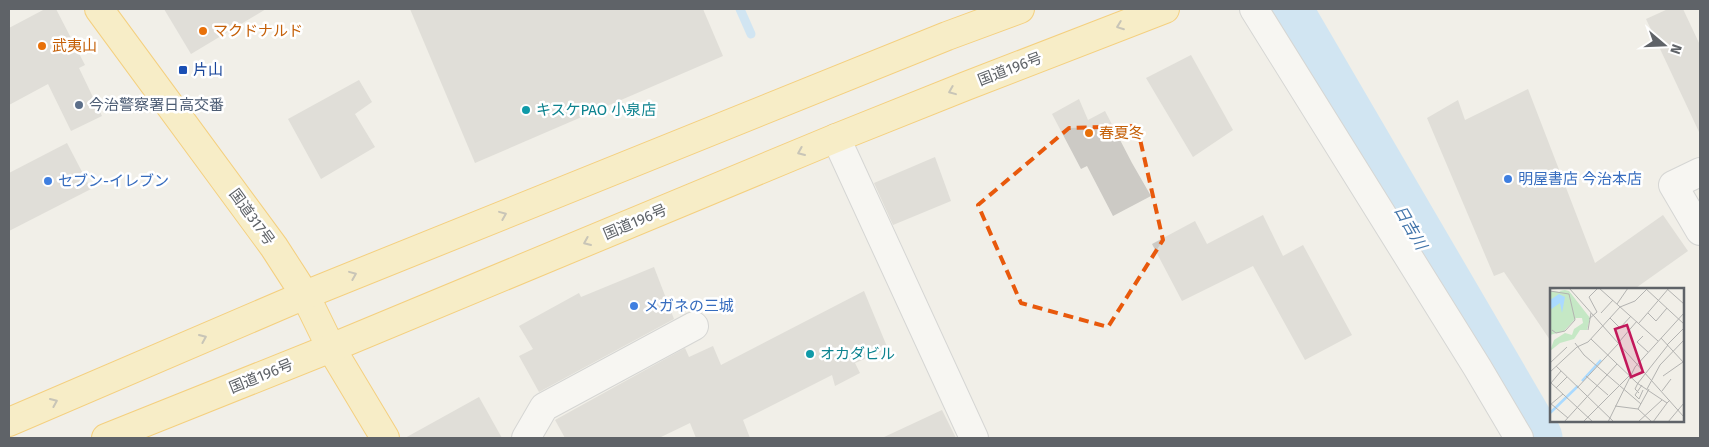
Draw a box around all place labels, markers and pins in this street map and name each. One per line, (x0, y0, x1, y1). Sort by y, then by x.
place label: マクドナルド (213, 22, 303, 40)
marker: マクドナルド (197, 25, 209, 37)
place label: 武夷山 (52, 37, 97, 55)
marker: 武夷山 (36, 40, 48, 52)
place label: 片山 (193, 61, 223, 79)
marker: 片山 (177, 64, 189, 76)
place label: 今治警察署日高交番 (89, 96, 224, 114)
marker: 今治警察署日高交番 (73, 99, 85, 111)
place label: キスケPAO 小泉店 (536, 101, 656, 119)
marker: キスケPAO 小泉店 (520, 104, 532, 116)
place label: 春夏冬 (1099, 124, 1144, 142)
marker: 春夏冬 (1083, 127, 1095, 139)
place label: 明屋書店 今治本店 (1518, 170, 1642, 188)
place label: セブン-イレブン (58, 172, 169, 190)
marker: 明屋書店 今治本店 (1502, 173, 1514, 185)
marker: セブン-イレブン (42, 175, 54, 187)
place label: メガネの三城 (644, 297, 734, 315)
marker: メガネの三城 (628, 300, 640, 312)
place label: オカダビル (820, 345, 895, 363)
marker: オカダビル (804, 348, 816, 360)

